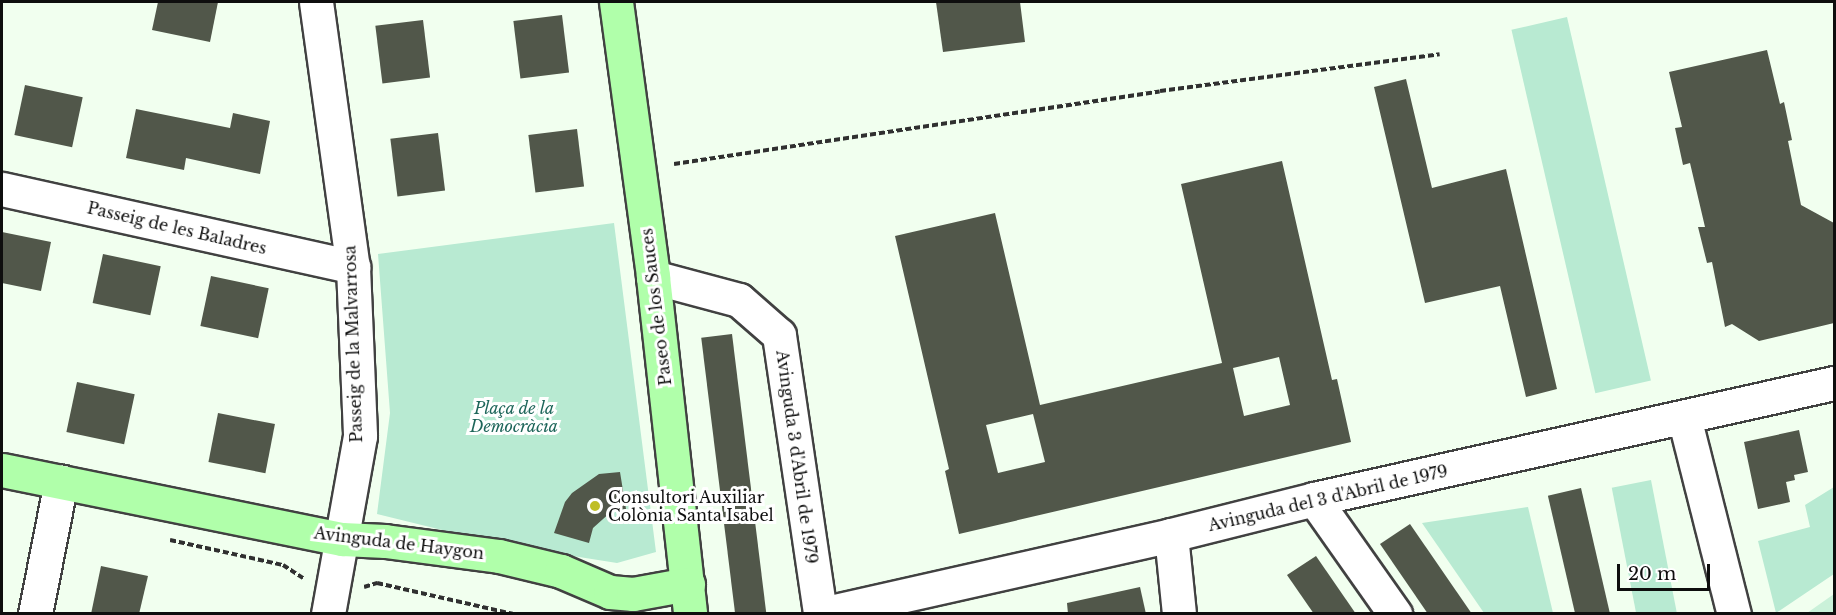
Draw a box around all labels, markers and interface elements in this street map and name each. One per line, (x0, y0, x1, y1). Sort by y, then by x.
street label: Passeig de les Baladres (85, 198, 269, 258)
street label: Paseo de los Sauces (637, 227, 675, 387)
street label: Passeig de la Malvarrosa (340, 245, 366, 443)
street label: Avinguda 3 d'Abril de 1979 (772, 349, 822, 565)
park label: Plaça de la Democràcia (470, 398, 558, 436)
street label: Avinguda del 3 d'Abril de 1979 (1206, 461, 1450, 535)
place label: Consultori Auxiliar Colònia Santa Isabel (608, 487, 774, 525)
marker: Consultori Auxiliar Colònia Santa Isabel (586, 497, 604, 515)
street label: Avinguda de Haygon (313, 523, 485, 563)
scale bar (1620, 552, 1713, 590)
text: 20 m (1628, 563, 1676, 585)

